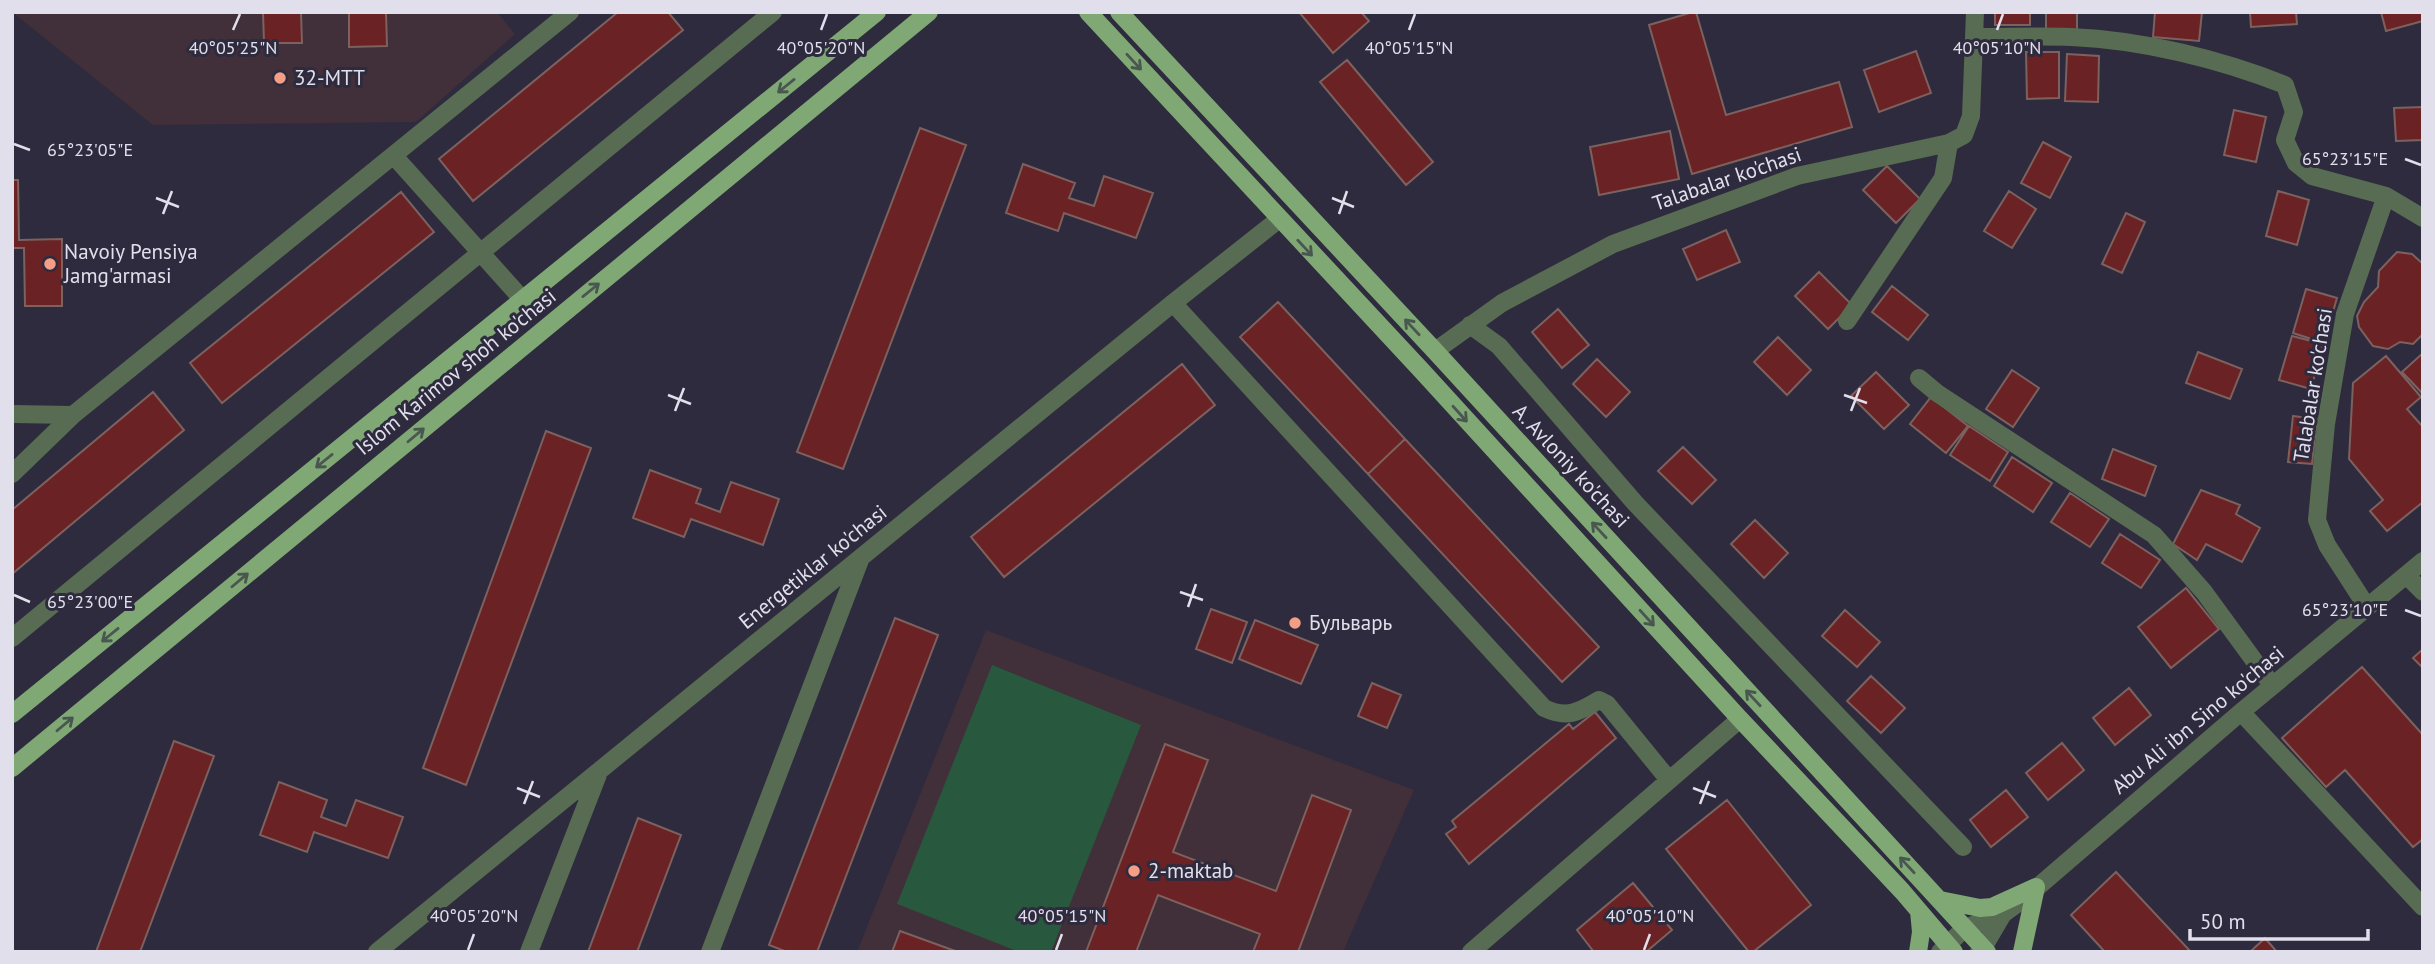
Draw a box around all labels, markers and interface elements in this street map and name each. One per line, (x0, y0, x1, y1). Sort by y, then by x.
text: 40°05'25"N (189, 36, 277, 59)
text: 40°05'20"N (777, 36, 865, 59)
text: 40°05'15"N (1365, 36, 1453, 59)
text: 40°05'10"N (1953, 36, 2041, 59)
one-way arrow (1126, 53, 1142, 71)
place label: 32-MTT (294, 64, 365, 91)
marker: 32-MTT (272, 70, 288, 86)
one-way arrow (778, 78, 796, 94)
text: 65°23'05"E (47, 138, 133, 161)
street label: Talabalar ko'chasi (1649, 140, 1805, 217)
text: 65°23'15"E (2302, 147, 2388, 170)
place label: Navoiy Pensiya Jamg'armasi (63, 238, 198, 289)
one-way arrow (1296, 239, 1313, 256)
marker: Navoiy Pensiya Jamg'armasi (42, 256, 58, 272)
street label: Islom Karimov shoh ko'chasi (350, 282, 561, 461)
one-way arrow (582, 282, 600, 298)
street label: Talabalar ko'chasi (2287, 306, 2338, 464)
one-way arrow (1404, 319, 1421, 336)
street label: A. Avloniy ko'chasi (1507, 398, 1636, 533)
one-way arrow (1452, 404, 1468, 422)
one-way arrow (406, 427, 424, 443)
one-way arrow (316, 453, 334, 469)
street label: Energetiklar ko'chasi (733, 499, 892, 635)
one-way arrow (1591, 522, 1608, 539)
one-way arrow (231, 572, 249, 587)
text: 65°23'00"E (47, 590, 133, 613)
text: 65°23'10"E (2302, 598, 2388, 621)
place label: Бульварь (1309, 609, 1393, 636)
one-way arrow (1639, 609, 1655, 627)
marker: Бульварь (1287, 615, 1303, 631)
one-way arrow (101, 627, 119, 643)
street label: Abu Ali ibn Sino ko'chasi (2106, 640, 2289, 800)
one-way arrow (1745, 690, 1762, 707)
one-way arrow (55, 717, 73, 732)
place label: 2-maktab (1148, 857, 1233, 884)
one-way arrow (1899, 857, 1916, 874)
marker: 2-maktab (1126, 863, 1142, 879)
scale bar (2190, 898, 2368, 942)
text: 40°05'20"N (430, 904, 518, 927)
text: 40°05'15"N (1018, 904, 1106, 927)
text: 40°05'10"N (1606, 904, 1694, 927)
text: 50 m (2200, 908, 2246, 935)

